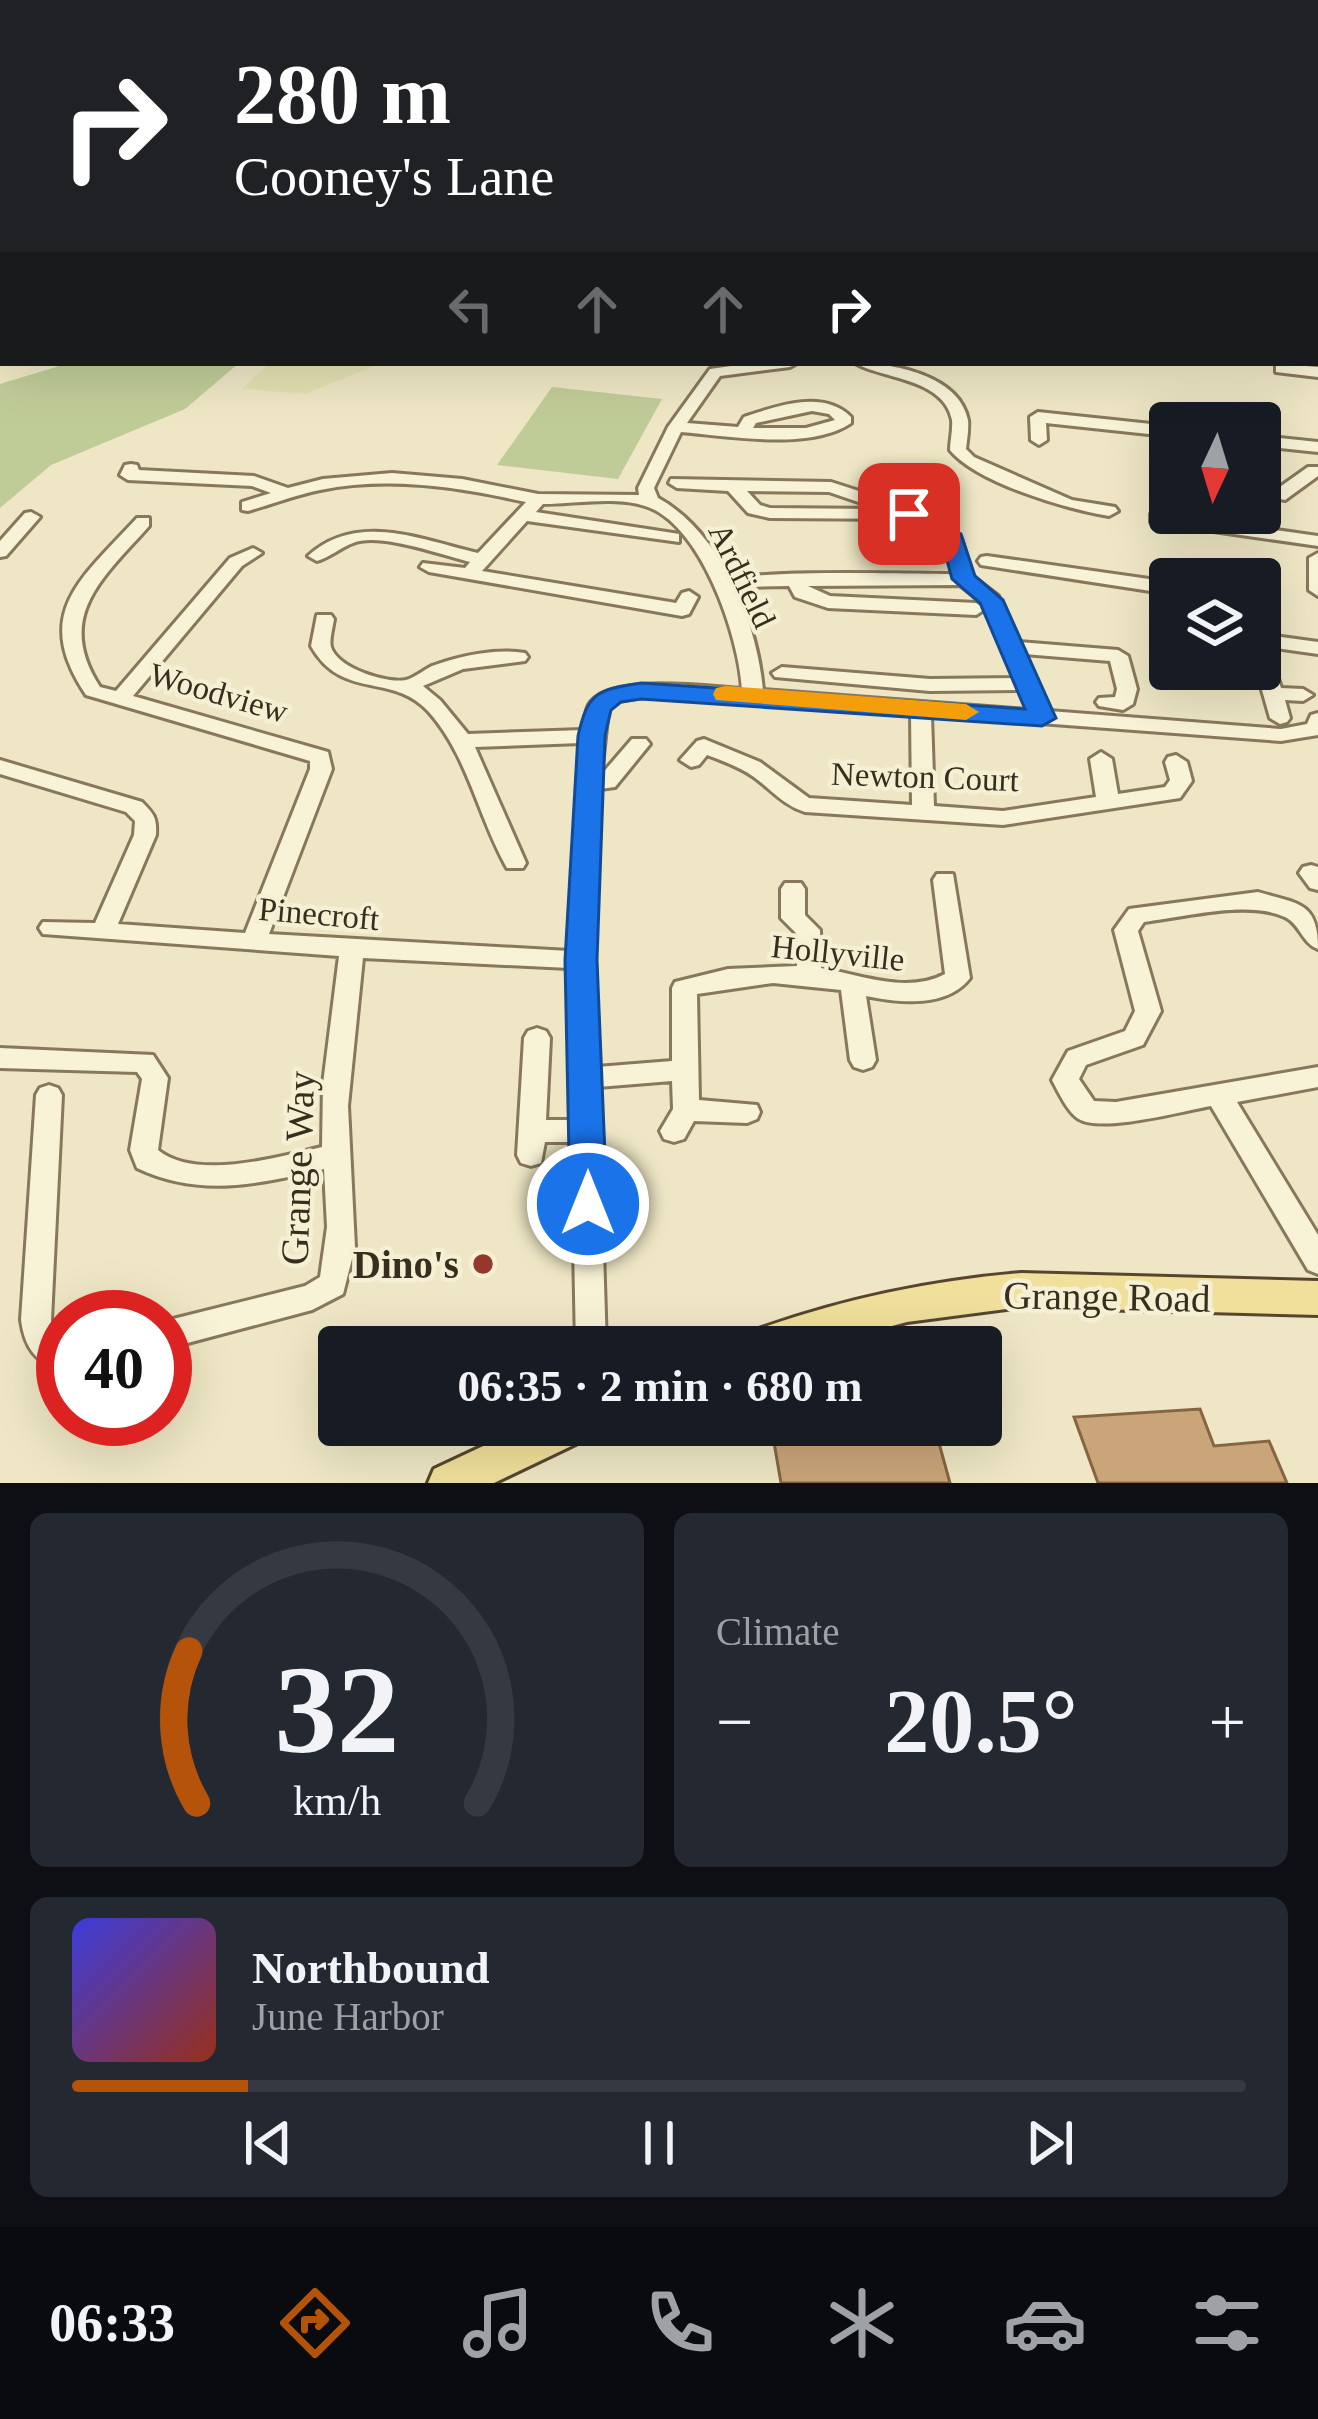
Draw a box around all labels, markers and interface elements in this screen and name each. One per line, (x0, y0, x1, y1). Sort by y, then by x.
icon: right (36, 48, 192, 204)
text: 280 m (234, 48, 451, 141)
text: Cooney's Lane (234, 147, 554, 207)
icon: left (438, 276, 504, 342)
icon: ahead (564, 276, 630, 342)
icon: ahead (690, 276, 756, 342)
icon: right (816, 276, 882, 342)
north arrow (1149, 402, 1281, 534)
map controls (1149, 402, 1281, 690)
pin (858, 463, 960, 565)
icon: arrive (876, 481, 942, 547)
street label: Ardfield (701, 517, 783, 634)
button: layers (1149, 558, 1281, 690)
street label: Woodview (145, 656, 292, 730)
street label: Newton Court (830, 756, 1019, 798)
street label: Pinecroft (257, 891, 381, 937)
street label: Hollyville (769, 928, 906, 978)
street label: Grange Way (273, 1070, 323, 1266)
position arrow (525, 1141, 651, 1267)
place label: Dino's (353, 1243, 459, 1286)
marker: Dino's (470, 1251, 496, 1277)
street label: Grange Road (1003, 1273, 1211, 1321)
speed limit sign: 40 (36, 1290, 192, 1446)
text: 06:35 · 2 min · 680 m (458, 1361, 863, 1411)
text: Climate (716, 1610, 839, 1653)
text: 32 (275, 1641, 399, 1779)
text: 20.5° (884, 1672, 1078, 1771)
text: − (716, 1685, 753, 1758)
text: + (1209, 1685, 1246, 1758)
text: km/h (293, 1777, 381, 1824)
text: Northbound (252, 1943, 490, 1993)
text: June Harbor (252, 1995, 444, 2038)
icon: previous (235, 2110, 301, 2176)
icon: pause (626, 2110, 692, 2176)
icon: next (1017, 2110, 1083, 2176)
icon: directions (273, 2281, 357, 2365)
icon: music (456, 2281, 540, 2365)
icon: phone (638, 2281, 722, 2365)
icon: climate (820, 2281, 904, 2365)
icon: car (1003, 2281, 1087, 2365)
icon: filters (1185, 2281, 1269, 2365)
text: 06:33 (49, 2293, 175, 2353)

